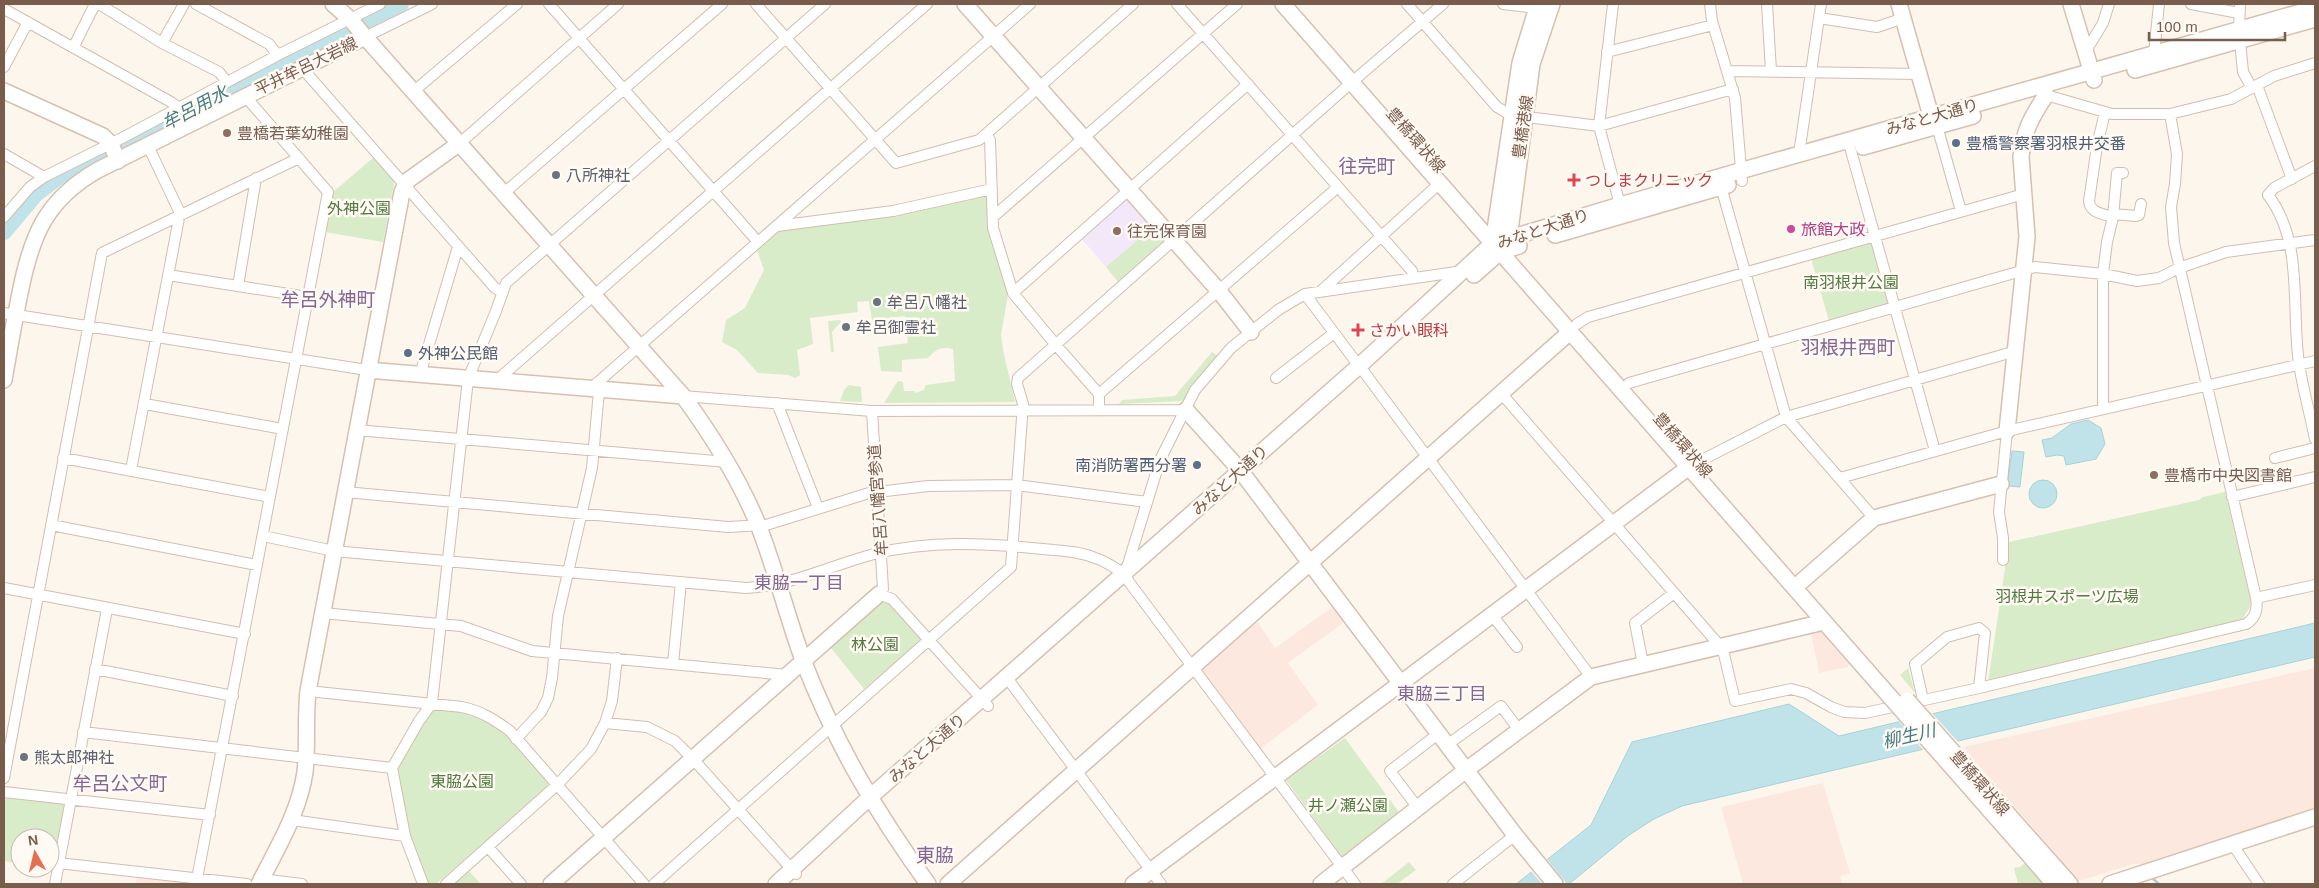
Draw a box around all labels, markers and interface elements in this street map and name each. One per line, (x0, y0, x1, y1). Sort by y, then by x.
scale bar (2149, 10, 2285, 42)
text: 100 m (2156, 18, 2198, 35)
street label: 平井牟呂大岩線 (252, 34, 360, 98)
water label: 牟呂用水 (159, 81, 233, 134)
street label: 豊橋港線 (1510, 94, 1536, 160)
street label: みなと大通り (1884, 96, 1980, 138)
street label: 豊橋環状線 (1383, 104, 1449, 176)
place label: 豊橋若葉幼稚園 (237, 125, 349, 142)
marker: 豊橋若葉幼稚園 (221, 127, 233, 139)
place label: 豊橋警察署羽根井交番 (1966, 135, 2126, 152)
marker: 豊橋警察署羽根井交番 (1950, 137, 1962, 149)
district label: 往完町 (1338, 156, 1396, 177)
place label: 八所神社 (566, 167, 630, 184)
marker: 八所神社 (550, 169, 562, 181)
place label: つしまクリニック (1585, 172, 1713, 189)
marker: つしまクリニック (1567, 173, 1581, 187)
park label: 外神公園 (327, 200, 391, 217)
street label: みなと大通り (1495, 206, 1591, 252)
place label: 旅館大政 (1801, 221, 1865, 238)
place label: 往完保育園 (1127, 223, 1207, 240)
marker: 旅館大政 (1785, 223, 1797, 235)
marker: 往完保育園 (1111, 225, 1123, 237)
park label: 南羽根井公園 (1803, 274, 1899, 291)
district label: 牟呂外神町 (280, 289, 376, 310)
place label: 牟呂八幡社 (887, 294, 967, 311)
marker: 牟呂八幡社 (871, 296, 883, 308)
place label: 牟呂御霊社 (856, 319, 936, 336)
marker: 牟呂御霊社 (840, 321, 852, 333)
place label: さかい眼科 (1369, 322, 1449, 339)
marker: さかい眼科 (1351, 323, 1365, 337)
district label: 羽根井西町 (1800, 337, 1896, 358)
place label: 外神公民館 (418, 345, 498, 362)
marker: 外神公民館 (402, 347, 414, 359)
street label: 豊橋環状線 (1650, 409, 1716, 481)
street label: みなと大通り (1189, 442, 1271, 518)
street label: 牟呂八幡宮参道 (866, 444, 890, 556)
place label: 南消防署西分署 (1075, 457, 1187, 474)
marker: 南消防署西分署 (1191, 459, 1203, 471)
place label: 豊橋市中央図書館 (2164, 467, 2292, 484)
marker: 豊橋市中央図書館 (2148, 469, 2160, 481)
district label: 東脇一丁目 (754, 573, 844, 593)
park label: 羽根井スポーツ広場 (1995, 588, 2139, 605)
park label: 林公園 (851, 636, 899, 653)
district label: 東脇三丁目 (1397, 684, 1487, 704)
street label: みなと大通り (885, 710, 969, 786)
water label: 柳生川 (1880, 720, 1940, 752)
street label: 豊橋環状線 (1947, 747, 2013, 819)
place label: 熊太郎神社 (34, 749, 114, 766)
marker: 熊太郎神社 (18, 751, 30, 763)
district label: 牟呂公文町 (72, 773, 168, 794)
park label: 東脇公園 (430, 773, 494, 790)
park label: 井ノ瀬公園 (1308, 797, 1388, 814)
north arrow (10, 828, 60, 878)
text: N (27, 831, 39, 849)
district label: 東脇 (916, 845, 954, 866)

